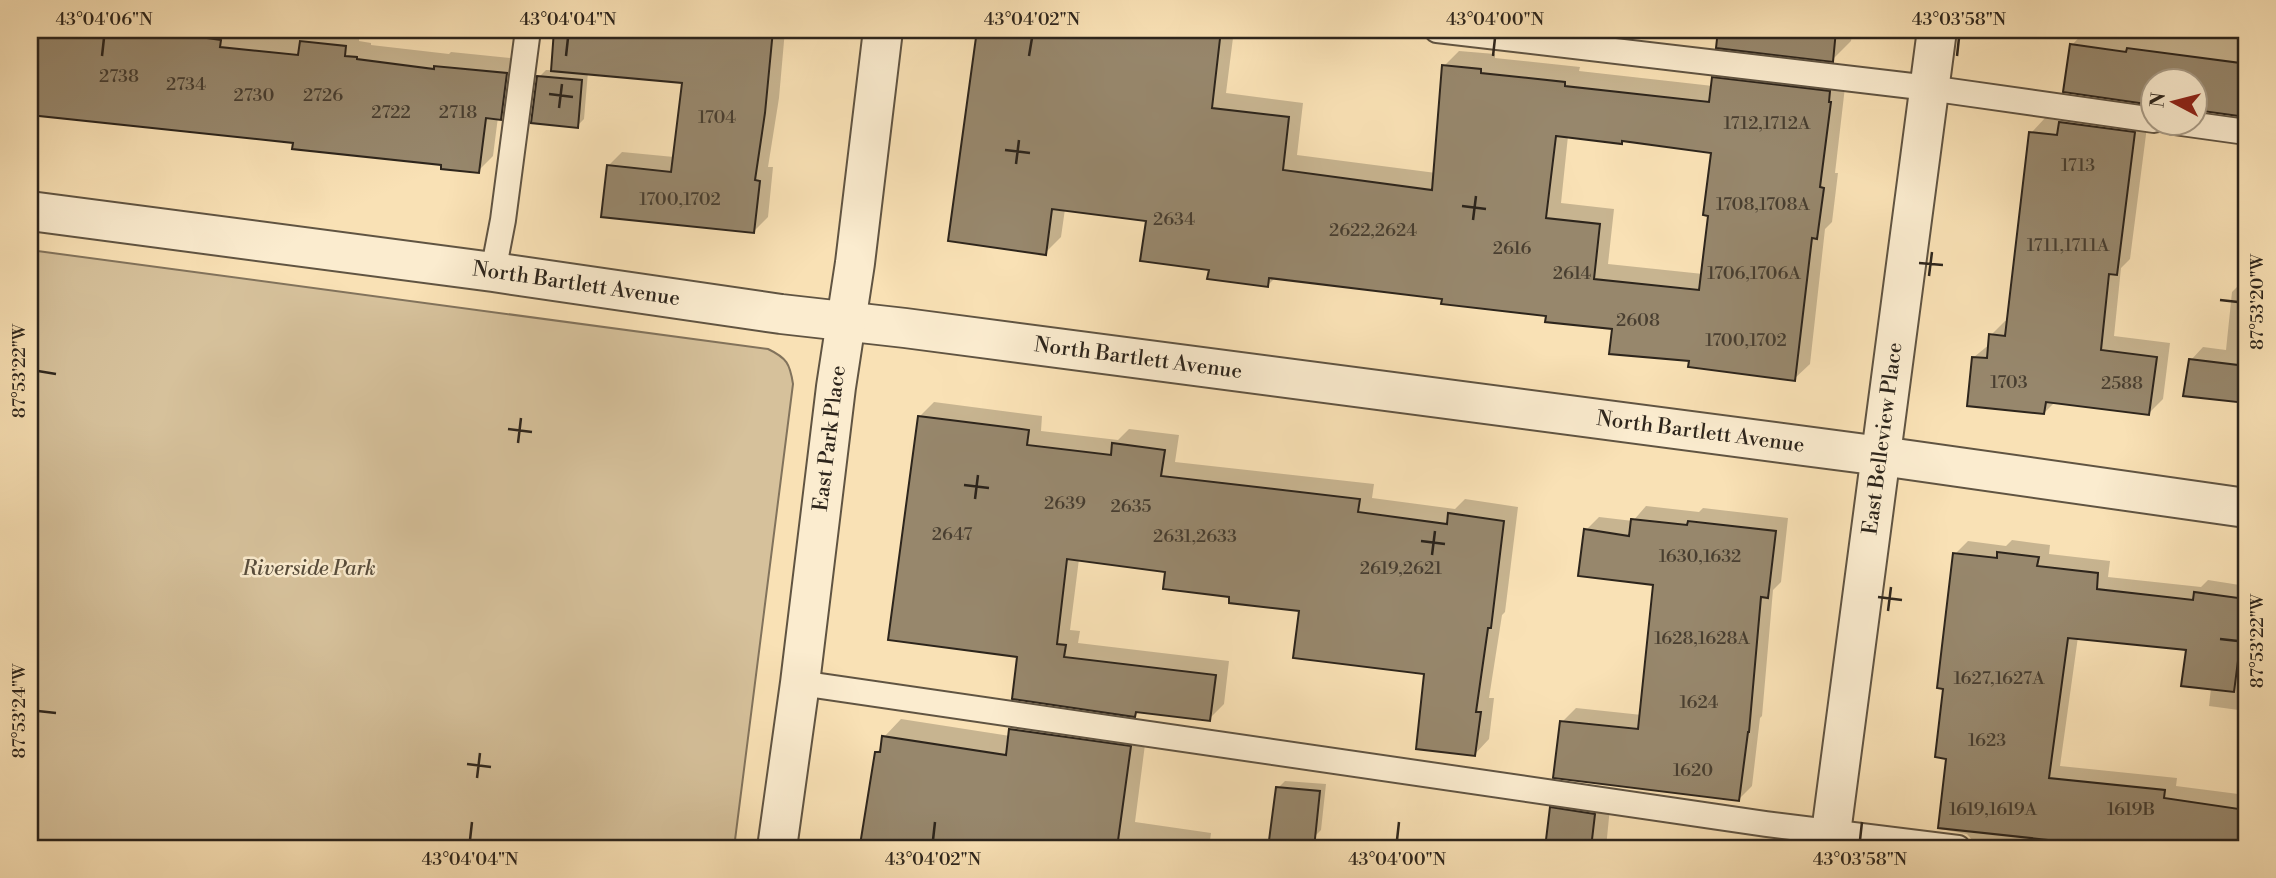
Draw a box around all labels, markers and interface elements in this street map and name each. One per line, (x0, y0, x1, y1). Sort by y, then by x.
text: 43°04'06"N (55, 8, 153, 31)
text: 43°04'04"N (519, 8, 617, 31)
text: 43°04'02"N (984, 8, 1081, 31)
text: 43°04'00"N (1446, 8, 1545, 31)
text: 43°03'58"N (1912, 8, 2007, 31)
house number: 2738 (99, 65, 139, 88)
north arrow (2140, 66, 2210, 136)
house number: 2734 (166, 73, 206, 96)
house number: 2730 (234, 84, 275, 107)
house number: 2726 (303, 84, 343, 107)
text: N (2145, 91, 2171, 109)
house number: 2722 (371, 101, 411, 124)
house number: 2718 (439, 101, 477, 124)
house number: 1704 (698, 106, 736, 129)
house number: 1712,1712A (1724, 112, 1811, 135)
house number: 1713 (2061, 154, 2095, 177)
house number: 1700,1702 (639, 188, 721, 211)
house number: 1708,1708A (1716, 193, 1811, 216)
house number: 2634 (1153, 208, 1195, 231)
house number: 2622,2624 (1329, 219, 1417, 242)
house number: 1711,1711A (2027, 234, 2110, 257)
house number: 2616 (1493, 237, 1531, 260)
text: 87°53'20"W (2246, 253, 2269, 350)
street label: North Bartlett Avenue (471, 256, 682, 312)
house number: 2614 (1553, 262, 1591, 285)
house number: 1706,1706A (1707, 262, 1801, 285)
house number: 2608 (1616, 309, 1660, 332)
text: 87°53'22"W (8, 323, 31, 418)
house number: 1700,1702 (1705, 329, 1787, 352)
street label: North Bartlett Avenue (1033, 332, 1244, 385)
street label: East Belleview Place (1857, 341, 1909, 536)
street label: East Park Place (808, 364, 852, 513)
house number: 1703 (1990, 371, 2028, 394)
house number: 2588 (2101, 372, 2143, 395)
street label: North Bartlett Avenue (1595, 406, 1806, 459)
house number: 2639 (1044, 492, 1086, 515)
house number: 2635 (1110, 495, 1152, 518)
house number: 2647 (932, 523, 972, 546)
house number: 2631,2633 (1153, 525, 1237, 548)
house number: 1630,1632 (1659, 545, 1741, 568)
park label: Riverside Park (241, 556, 376, 582)
house number: 2619,2621 (1360, 557, 1442, 580)
text: 87°53'22"W (2246, 593, 2269, 688)
house number: 1628,1628A (1654, 627, 1750, 650)
text: 87°53'24"W (8, 663, 31, 758)
house number: 1627,1627A (1953, 667, 2045, 690)
house number: 1624 (1679, 691, 1719, 714)
house number: 1623 (1968, 729, 2006, 752)
house number: 1620 (1673, 759, 1713, 782)
house number: 1619,1619A (1949, 798, 2038, 821)
house number: 1619B (2107, 798, 2155, 821)
text: 43°04'04"N (421, 848, 519, 871)
text: 43°04'02"N (885, 848, 982, 871)
text: 43°04'00"N (1348, 848, 1447, 871)
text: 43°03'58"N (1813, 848, 1908, 871)

